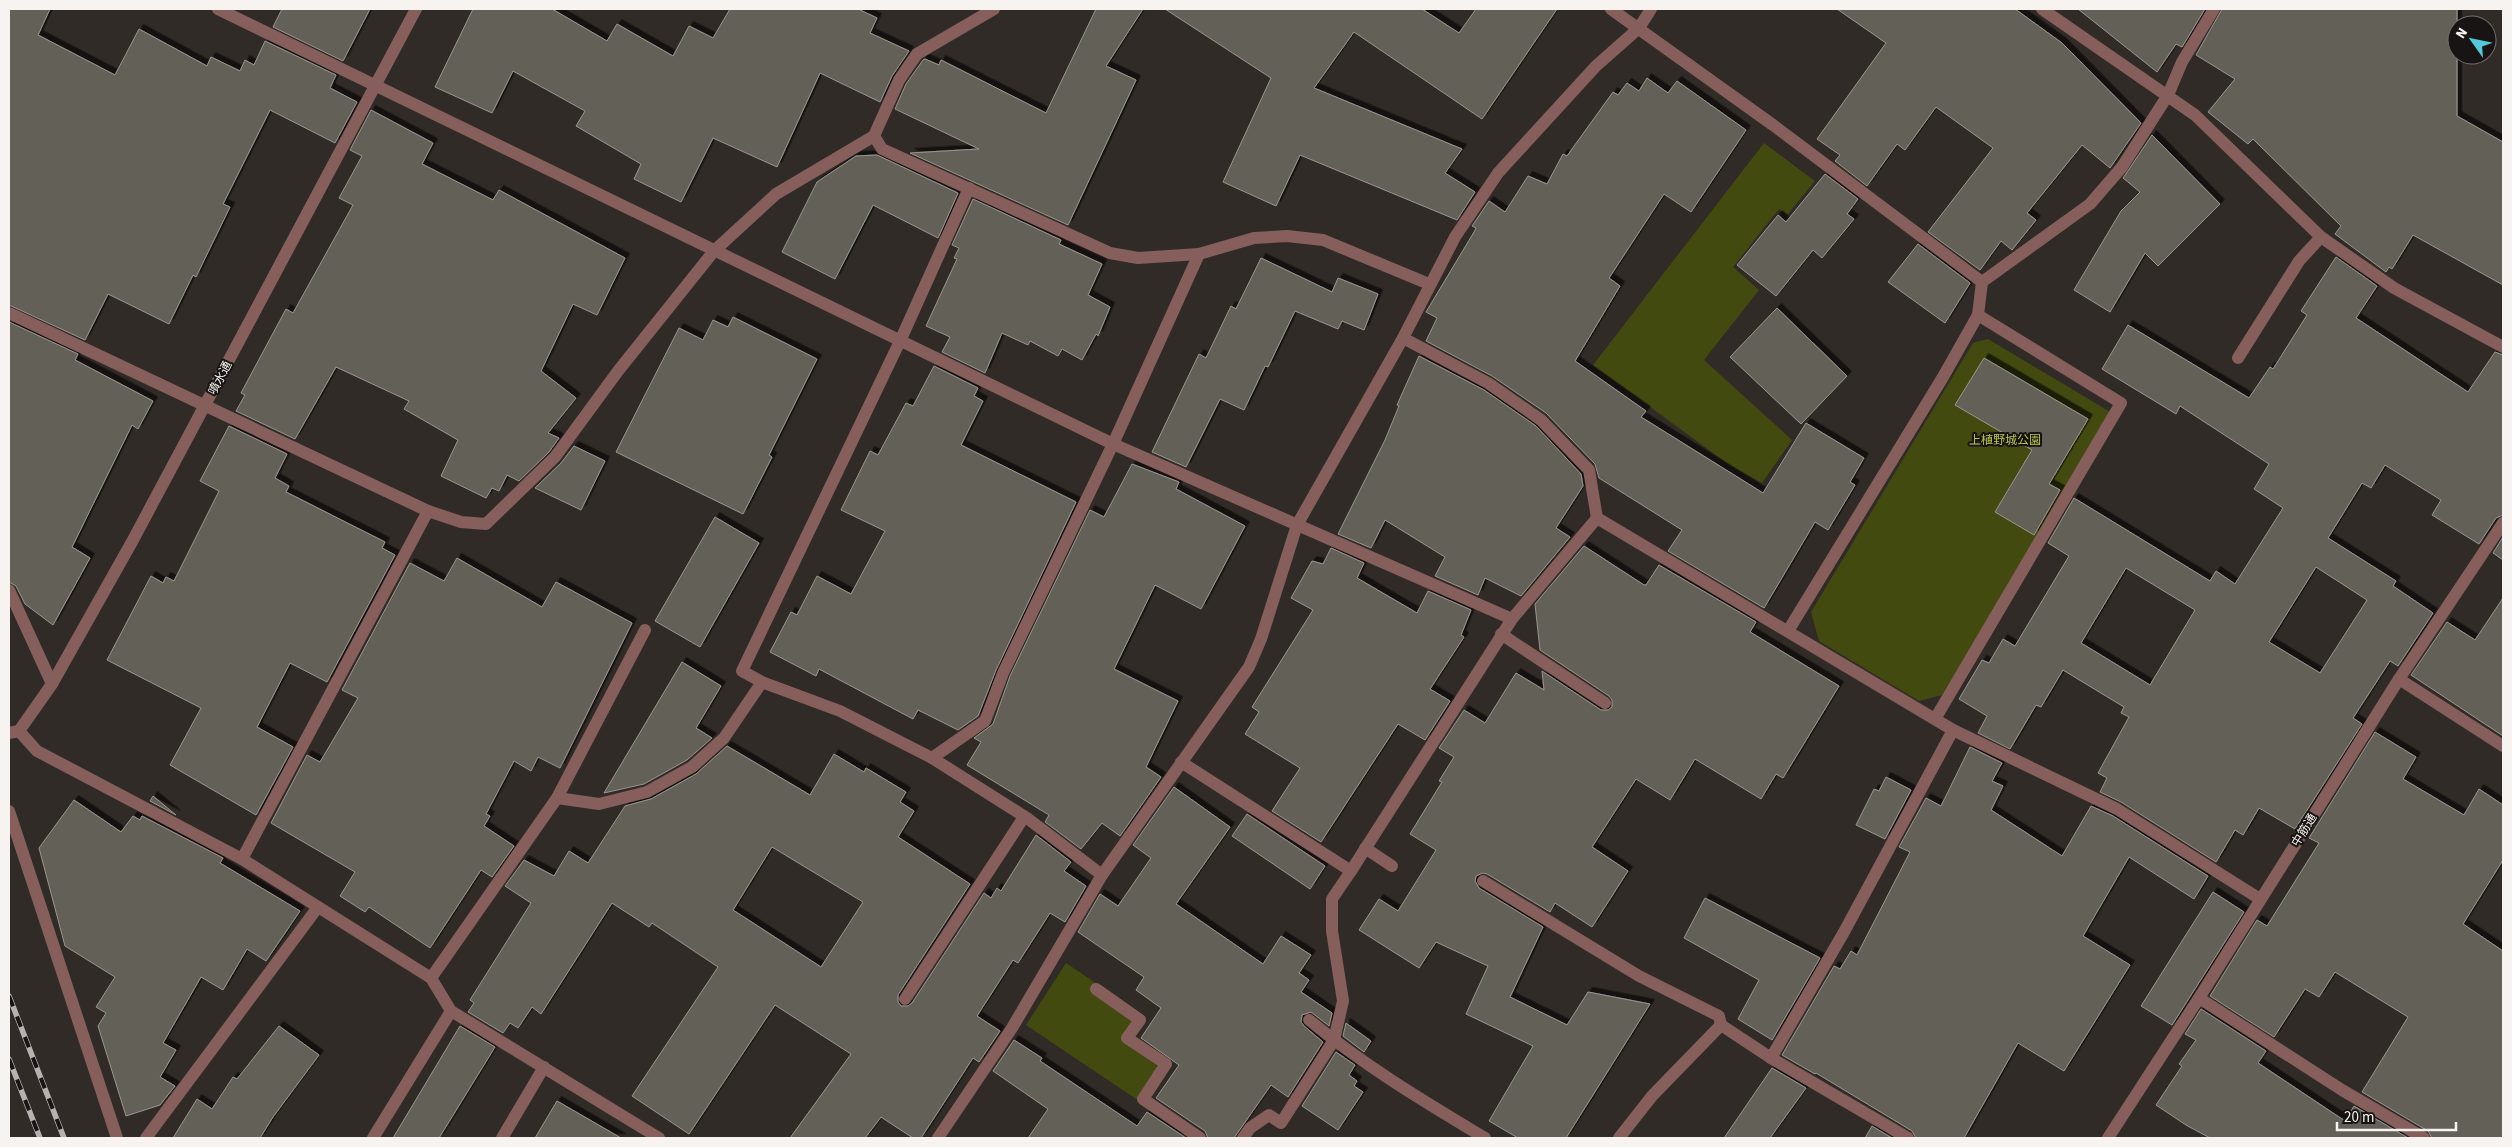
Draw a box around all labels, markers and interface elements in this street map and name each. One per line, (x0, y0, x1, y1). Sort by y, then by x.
north arrow (2447, 15, 2497, 65)
text: N (2451, 24, 2473, 43)
street label: 噴水通 (204, 358, 236, 398)
park label: 上植野城公園 (1969, 432, 2041, 449)
street label: 中筋通 (2288, 810, 2321, 850)
scale bar (2337, 1100, 2456, 1132)
text: 20 m (2344, 1107, 2374, 1128)

